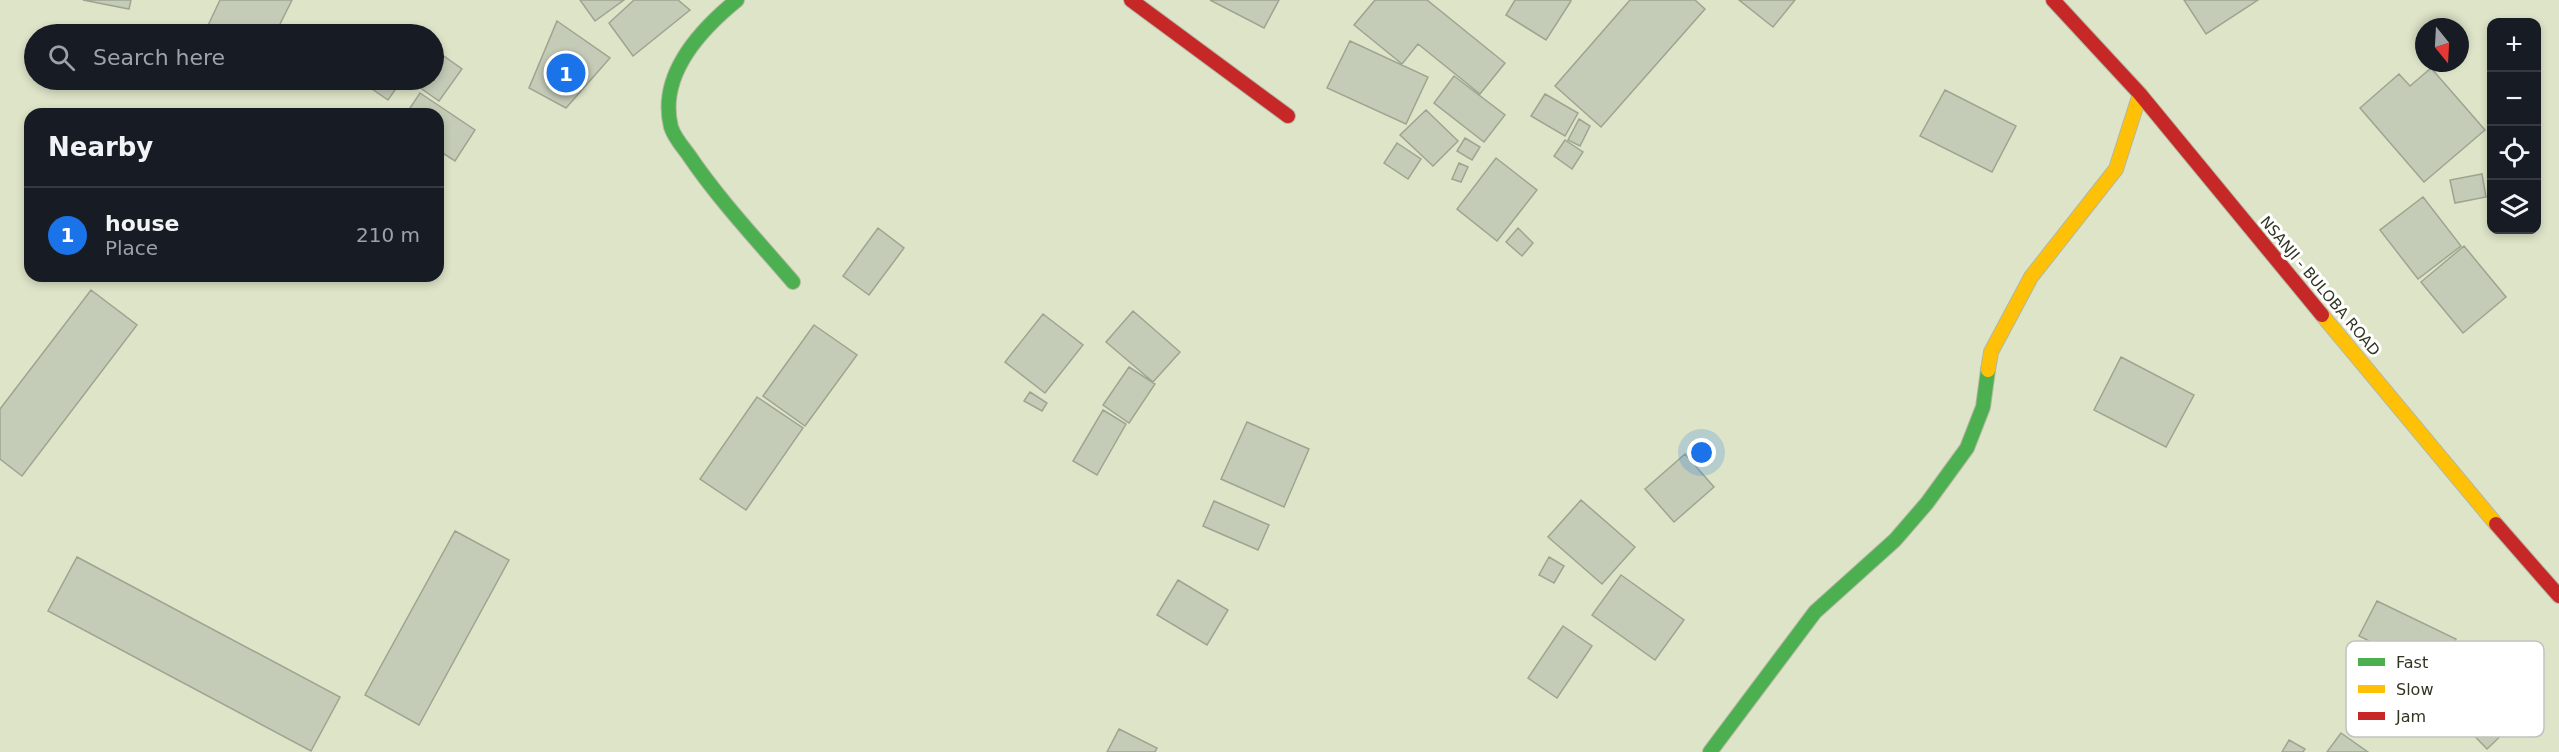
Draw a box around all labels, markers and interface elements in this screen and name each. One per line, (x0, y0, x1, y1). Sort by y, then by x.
north arrow (2415, 18, 2469, 72)
map controls (2487, 18, 2541, 234)
button: + (2487, 18, 2541, 72)
search box (24, 24, 444, 90)
icon: search (45, 41, 78, 74)
text: Search here (93, 45, 225, 70)
pin: 1 (546, 50, 586, 96)
button: − (2487, 72, 2541, 126)
button: locate (2487, 126, 2541, 180)
text: Nearby (48, 132, 153, 162)
button: layers (2487, 180, 2541, 234)
text: house (105, 211, 179, 236)
street label: NSANJI - BULOBA ROAD (2256, 213, 2384, 359)
text: 1 (61, 223, 74, 247)
text: 210 m (356, 223, 420, 247)
text: Place (105, 236, 158, 260)
your location (1687, 438, 1716, 467)
legend (2346, 641, 2544, 737)
text: Fast (2396, 653, 2428, 672)
text: Slow (2396, 680, 2433, 699)
text: Jam (2395, 707, 2426, 726)

